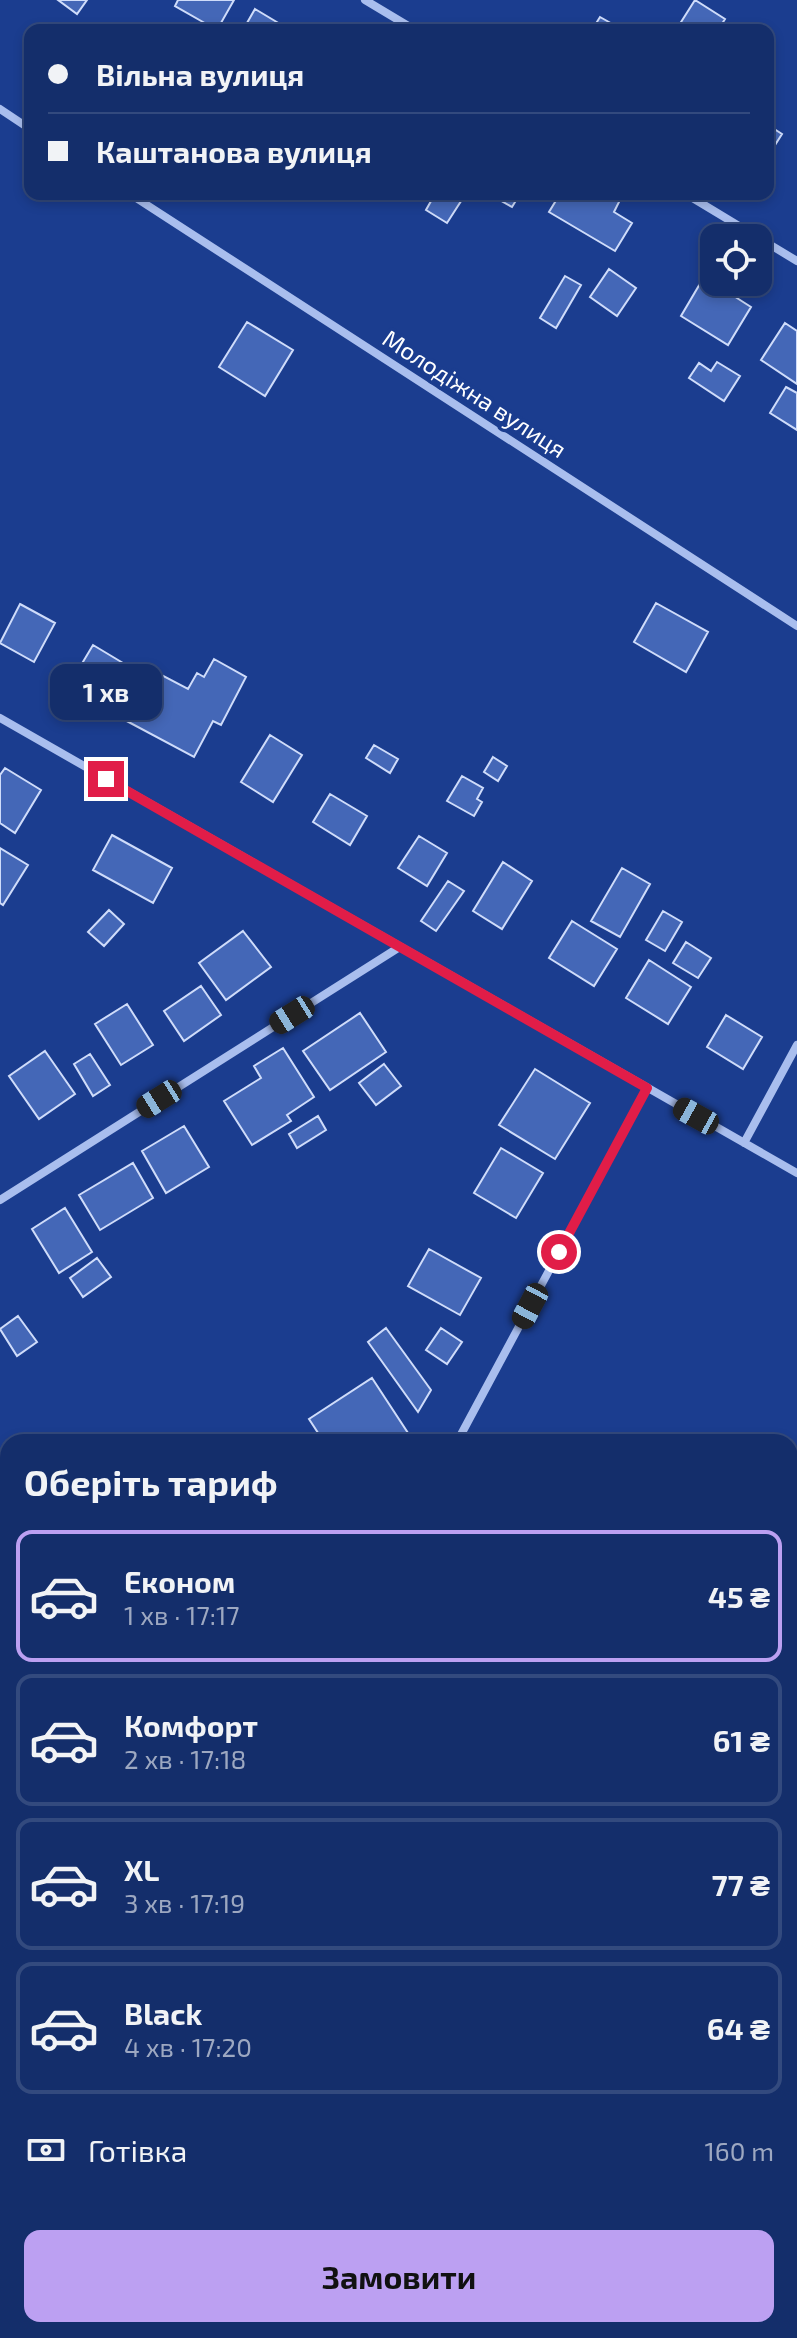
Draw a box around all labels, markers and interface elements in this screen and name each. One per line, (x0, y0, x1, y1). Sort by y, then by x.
text: Вільна вулиця (96, 56, 304, 92)
text: Каштанова вулиця (96, 133, 372, 169)
map controls (700, 224, 772, 296)
button: locate (700, 224, 772, 296)
street label: Молодіжна вулиця (377, 323, 572, 464)
callout: 1 хв (50, 663, 162, 719)
text: 1 хв (83, 676, 129, 707)
route end (88, 761, 124, 797)
car (265, 992, 319, 1038)
car (132, 1076, 186, 1122)
car (669, 1094, 723, 1138)
route start (541, 1234, 577, 1270)
car (508, 1279, 552, 1333)
text: Оберіть тариф (24, 1460, 278, 1503)
icon: car (28, 1560, 100, 1632)
text: Економ (124, 1563, 235, 1599)
text: 45 ₴ (708, 1578, 770, 1614)
text: 1 хв · 17:17 (124, 1599, 240, 1630)
icon: car (28, 1704, 100, 1776)
text: Комфорт (124, 1707, 258, 1743)
text: 61 ₴ (713, 1722, 770, 1758)
text: 2 хв · 17:18 (124, 1743, 246, 1774)
icon: car (28, 1848, 100, 1920)
text: XL (124, 1851, 159, 1887)
text: 77 ₴ (712, 1866, 770, 1902)
text: 3 хв · 17:19 (124, 1887, 245, 1918)
icon: car (28, 1992, 100, 2064)
text: Black (124, 1995, 202, 2031)
text: 64 ₴ (707, 2010, 770, 2046)
text: 4 хв · 17:20 (124, 2031, 252, 2062)
icon: cash (24, 2128, 68, 2172)
text: Готівка (88, 2132, 187, 2168)
text: 160 m (705, 2135, 774, 2166)
button: Замовити (24, 2230, 774, 2322)

